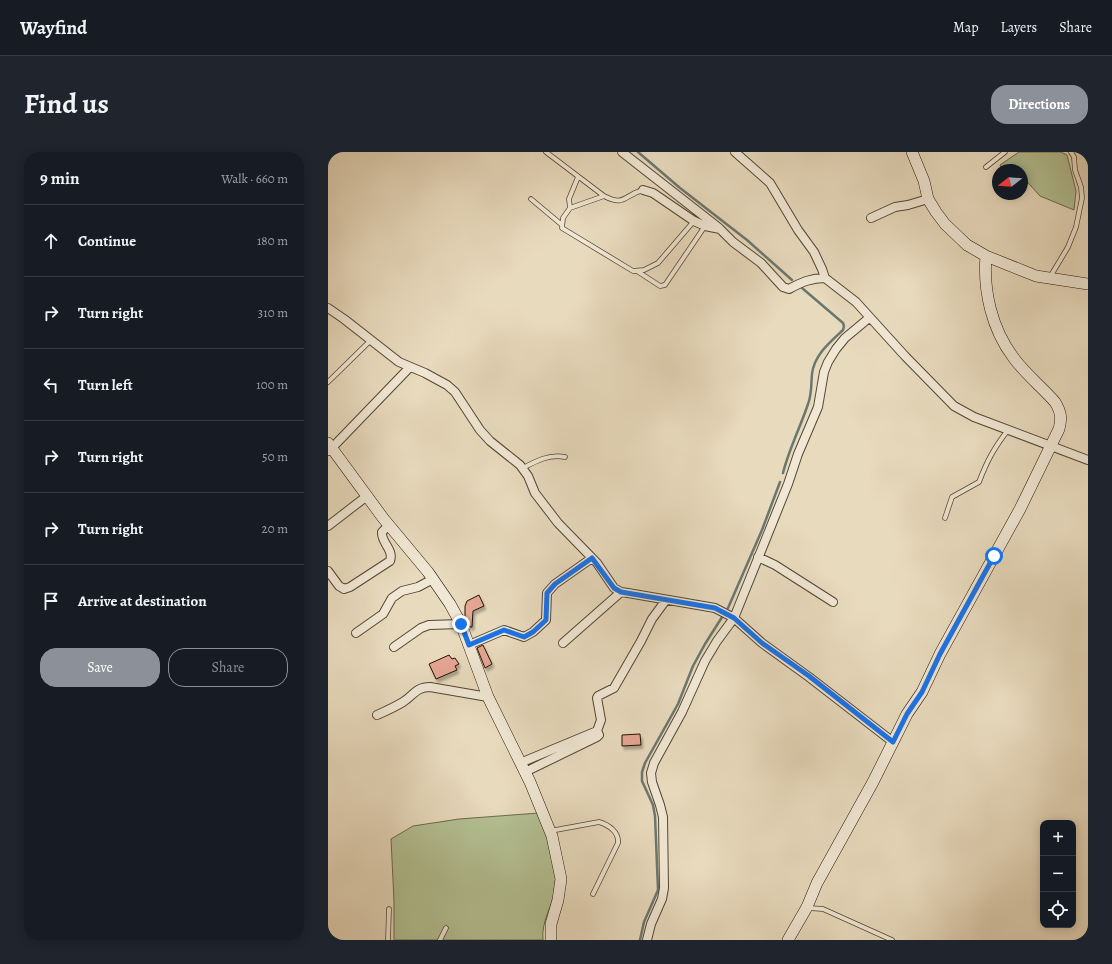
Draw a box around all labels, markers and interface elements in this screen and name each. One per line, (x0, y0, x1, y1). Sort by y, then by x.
text: Wayfind (20, 15, 87, 41)
text: Map (953, 18, 979, 37)
text: Layers (1001, 18, 1037, 37)
text: Share (1059, 18, 1092, 37)
text: Find us (24, 85, 109, 123)
button: Directions (991, 85, 1088, 124)
north arrow (992, 164, 1028, 200)
text: 9 min (40, 167, 80, 190)
text: Walk · 660 m (221, 170, 288, 187)
icon: ahead (40, 230, 62, 252)
text: Continue (78, 231, 136, 251)
text: 180 m (257, 232, 288, 249)
icon: right (40, 302, 62, 324)
text: Turn right (78, 303, 143, 323)
text: 310 m (258, 304, 288, 321)
icon: left (40, 374, 62, 396)
text: Turn left (78, 375, 133, 395)
text: 100 m (256, 376, 288, 393)
icon: right (40, 446, 62, 468)
text: Turn right (78, 447, 143, 467)
text: 50 m (262, 448, 288, 465)
icon: right (40, 518, 62, 540)
text: Turn right (78, 519, 143, 539)
text: 20 m (262, 520, 288, 537)
route start (985, 547, 1003, 565)
icon: arrive (40, 590, 62, 612)
text: Arrive at destination (78, 591, 207, 611)
route end (452, 615, 470, 633)
button: Save (40, 648, 160, 687)
button: Share (168, 648, 288, 687)
map controls (1040, 820, 1076, 928)
button: + (1040, 820, 1076, 856)
button: − (1040, 856, 1076, 892)
button: locate (1040, 892, 1076, 928)

